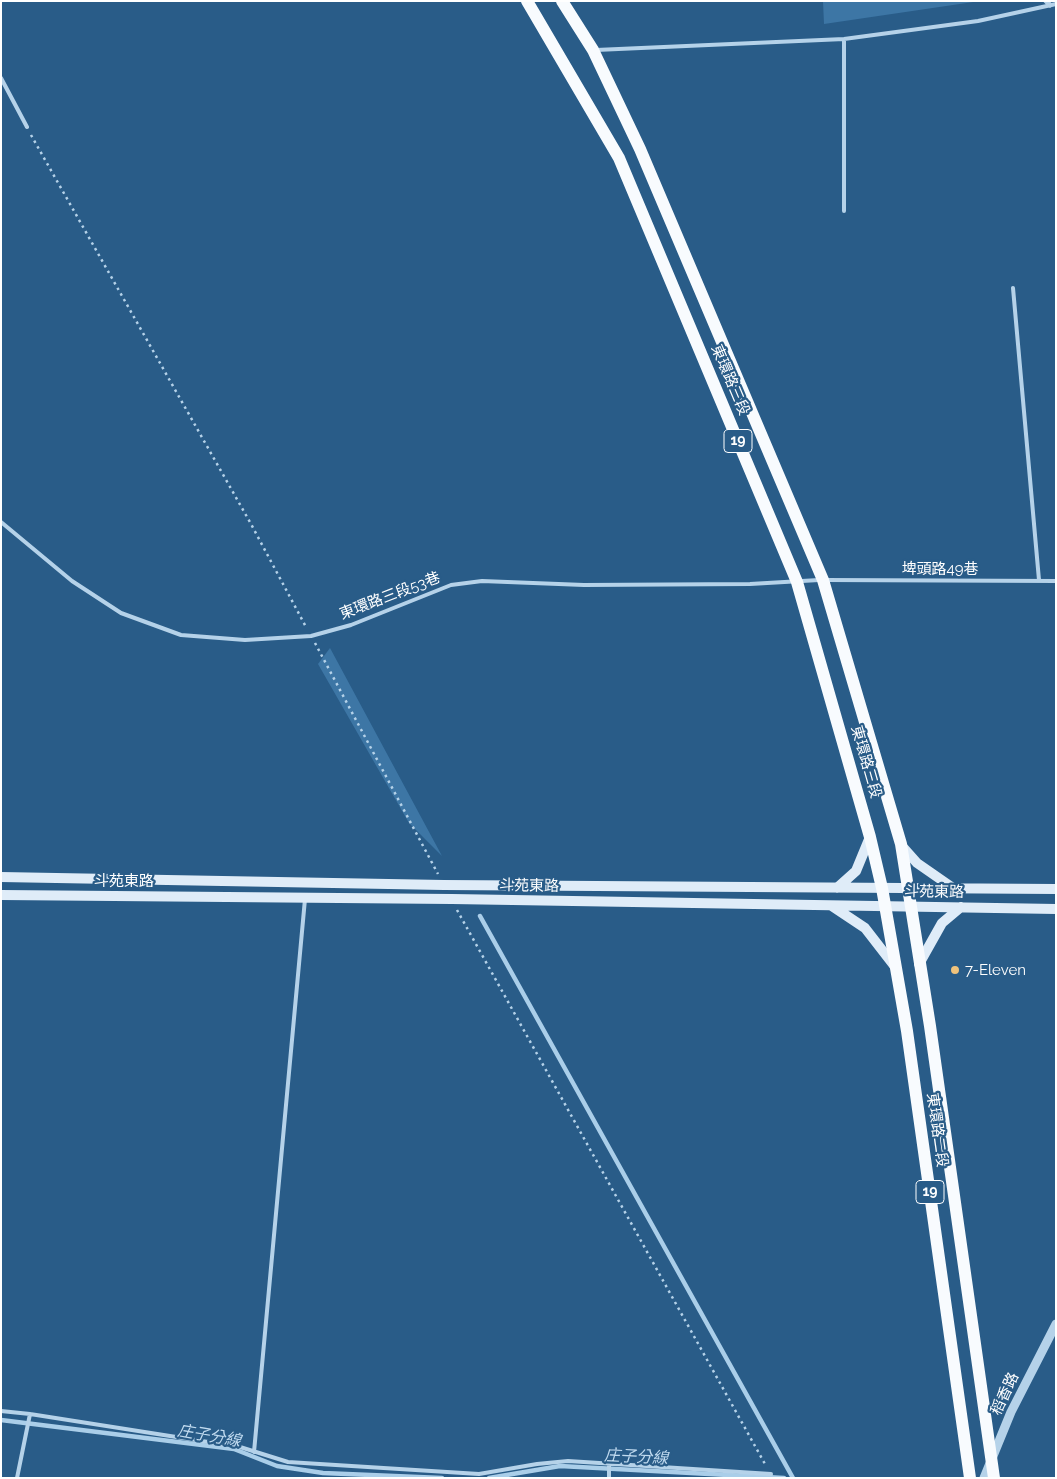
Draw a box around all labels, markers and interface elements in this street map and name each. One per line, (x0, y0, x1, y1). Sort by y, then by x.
street label: 東環路三段 (707, 342, 753, 418)
road number: 19 (724, 430, 752, 452)
street label: 埤頭路49巷 (902, 560, 978, 578)
street label: 東環路三段53巷 (337, 569, 443, 623)
street label: 東環路三段 (847, 723, 885, 801)
street label: 斗苑東路 (94, 872, 154, 890)
street label: 斗苑東路 (499, 876, 559, 896)
street label: 斗苑東路 (904, 882, 964, 902)
place label: 7-Eleven (965, 961, 1026, 979)
marker: 7-Eleven (949, 964, 961, 976)
street label: 東環路二段 (923, 1092, 951, 1168)
road number: 19 (916, 1180, 944, 1204)
street label: 稻香路 (987, 1370, 1023, 1418)
water label: 庄子分線 (176, 1421, 242, 1451)
water label: 庄子分線 (604, 1446, 668, 1468)

